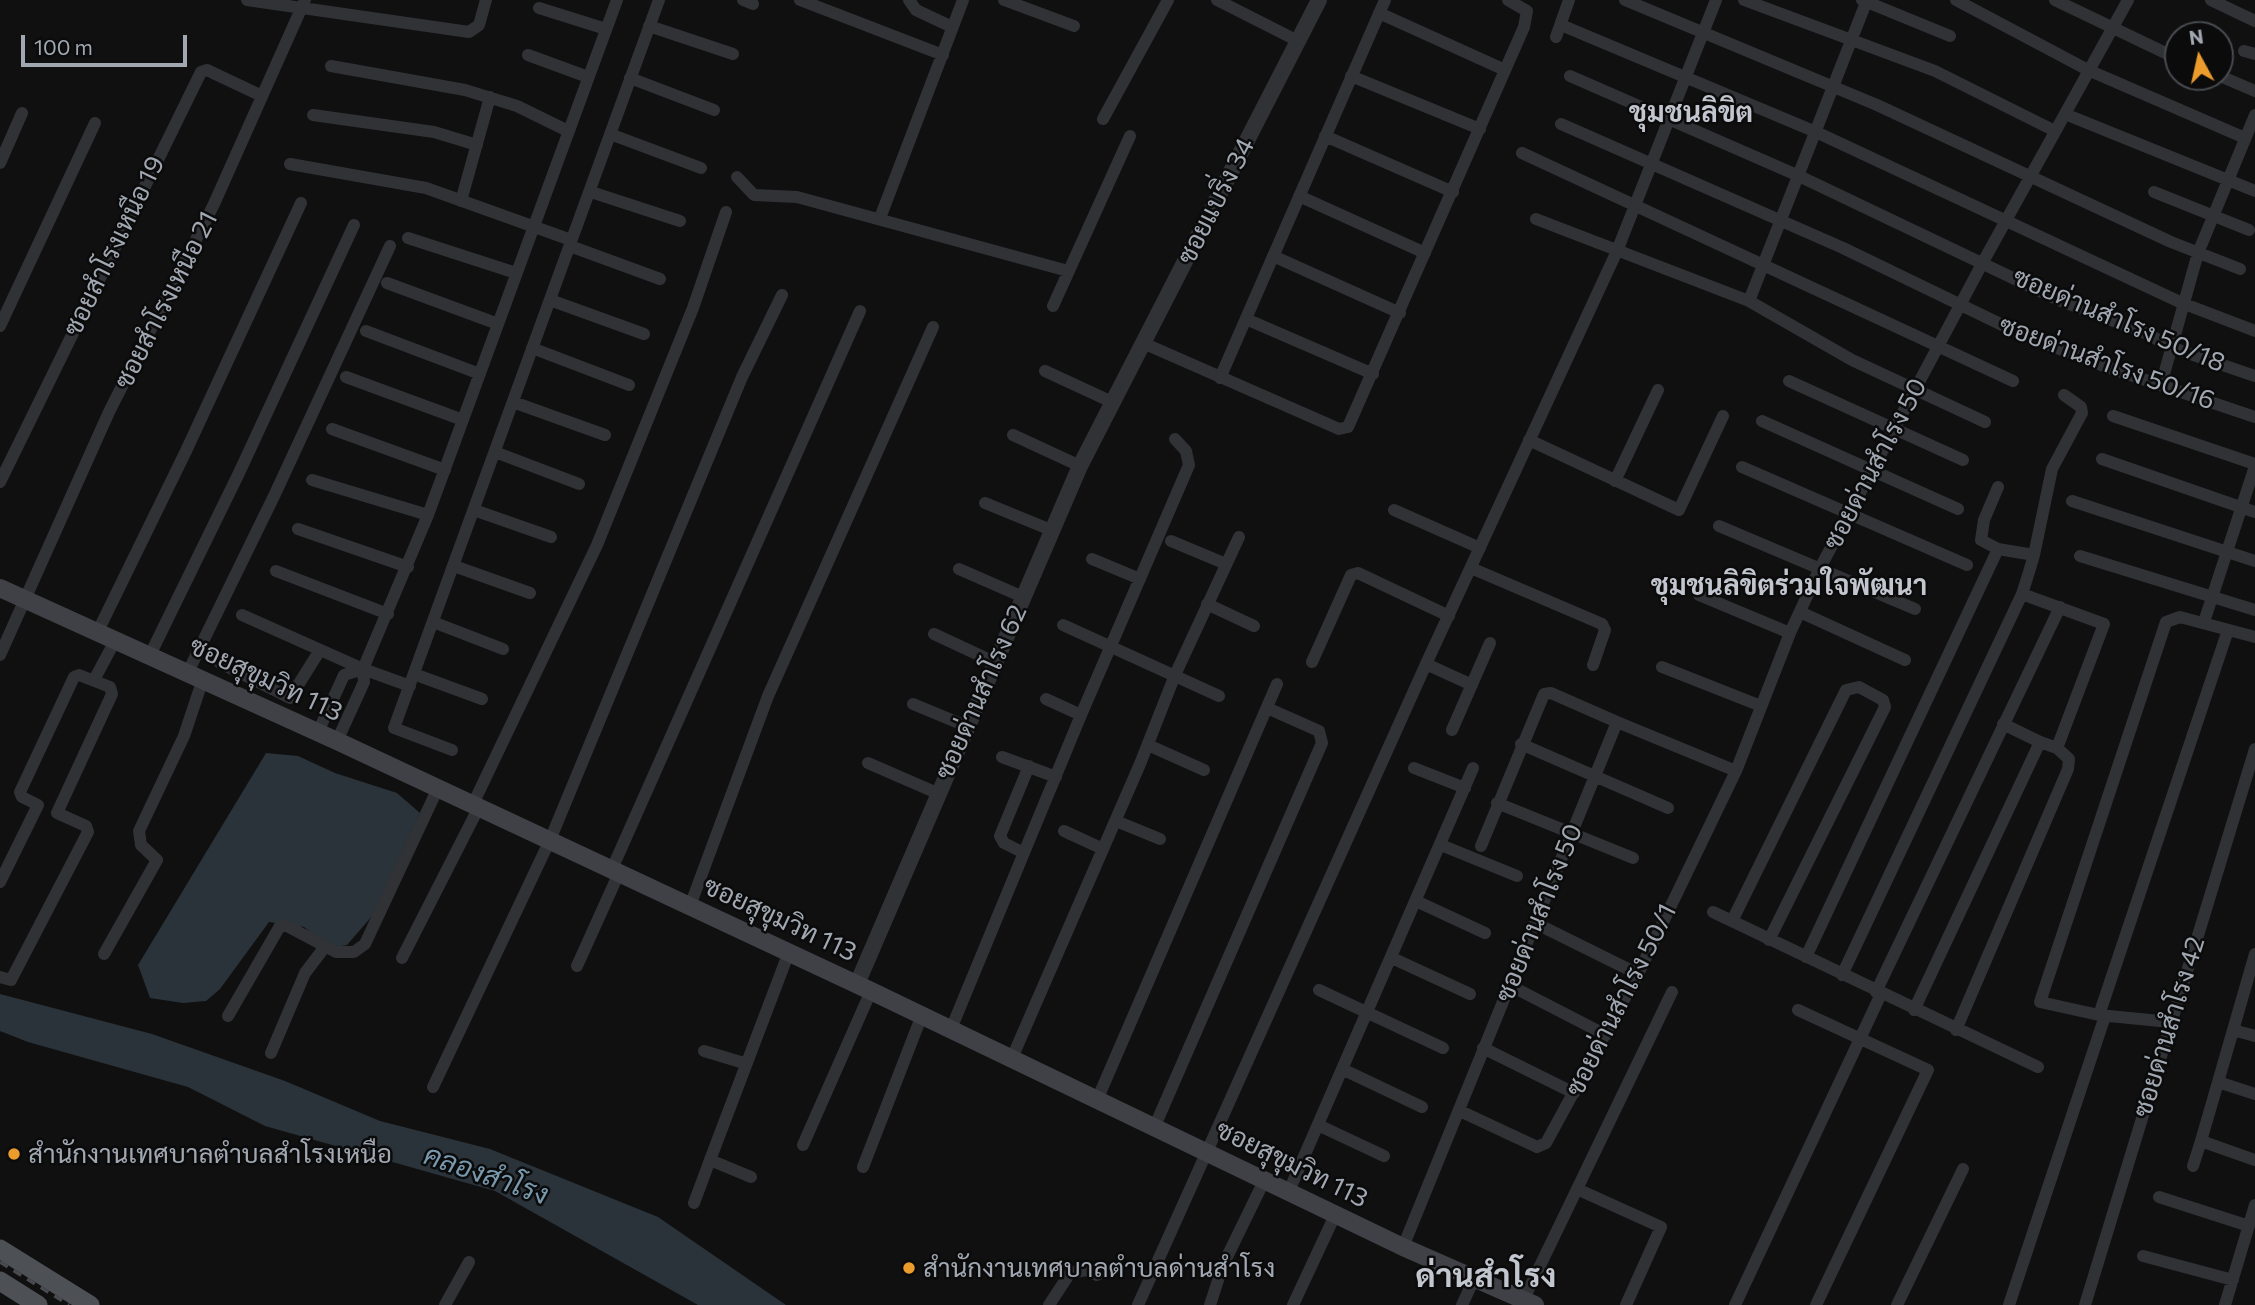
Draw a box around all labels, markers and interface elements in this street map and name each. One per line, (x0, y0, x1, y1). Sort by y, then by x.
scale bar (24, 21, 191, 65)
north arrow (2164, 21, 2234, 91)
text: N (2188, 24, 2205, 49)
text: 100 m (34, 34, 93, 59)
district label: ชุมชนลิขิต (1629, 96, 1753, 130)
street label: ซอยแบริ่ง 34 (1171, 133, 1261, 269)
street label: ซอยสำโรงเหนือ 19 (57, 151, 171, 341)
street label: ซอยสำโรงเหนือ 21 (108, 206, 224, 394)
street label: ซอยด่านสำโรง 50/18 (2008, 261, 2230, 379)
street label: ซอยด่านสำโรง 50/16 (1995, 309, 2219, 417)
street label: ซอยด่านสำโรง 50 (1817, 373, 1933, 555)
district label: ชุมชนลิขิตร่วมใจพัฒนา (1651, 569, 1927, 603)
street label: ซอยด่านสำโรง 62 (929, 600, 1033, 784)
street label: ซอยสุขุมวิท 113 (185, 630, 347, 728)
street label: ซอยด่านสำโรง 50 (1489, 819, 1589, 1007)
street label: ซอยสุขุมวิท 113 (699, 870, 861, 968)
street label: ซอยด่านสำโรง 50/1 (1559, 899, 1683, 1101)
street label: ซอยด่านสำโรง 42 (2127, 933, 2211, 1121)
street label: ซอยสุขุมวิท 113 (1211, 1114, 1373, 1214)
place label: สำนักงานเทศบาลตำบลสำโรงเหนือ (28, 1138, 392, 1170)
water label: คลองสำโรง (420, 1138, 552, 1212)
marker: สำนักงานเทศบาลตำบลสำโรงเหนือ (6, 1146, 22, 1162)
place label: สำนักงานเทศบาลตำบลด่านสำโรง (923, 1252, 1275, 1284)
district label: ด่านสำโรง (1415, 1256, 1557, 1296)
marker: สำนักงานเทศบาลตำบลด่านสำโรง (901, 1260, 917, 1276)

